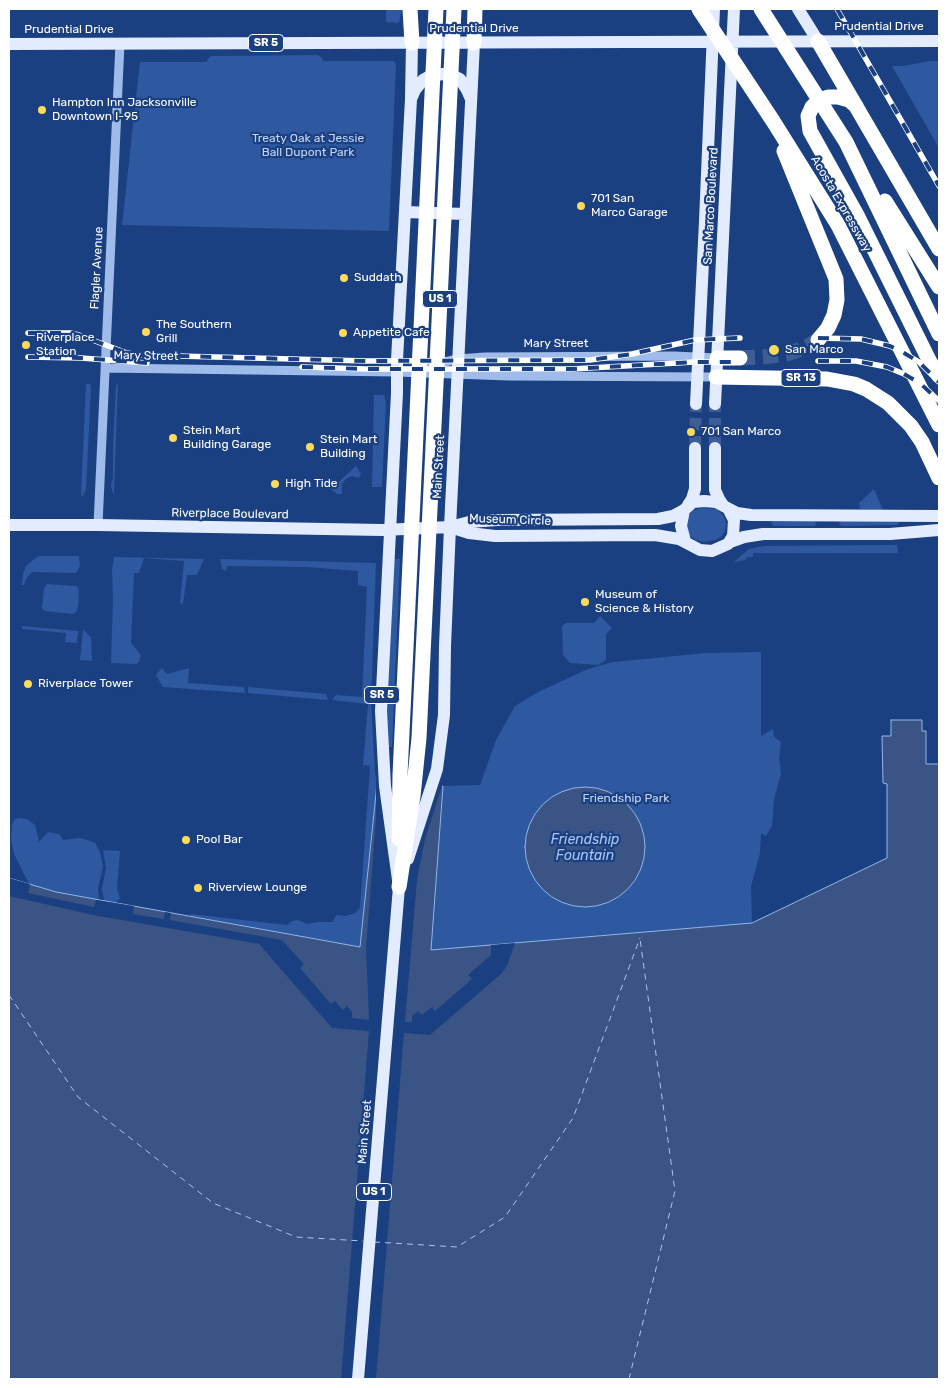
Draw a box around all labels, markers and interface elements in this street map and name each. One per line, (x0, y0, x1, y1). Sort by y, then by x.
street label: Prudential Drive (834, 20, 924, 34)
street label: Prudential Drive (429, 22, 519, 36)
street label: Prudential Drive (24, 23, 114, 37)
road number: SR 5 (248, 34, 284, 52)
place label: Hampton Inn Jacksonville Downtown I-95 (52, 96, 197, 124)
marker: Hampton Inn Jacksonville Downtown I-95 (36, 104, 48, 116)
park label: Treaty Oak at Jessie Ball Dupont Park (252, 132, 364, 160)
street label: San Marco Boulevard (701, 147, 721, 265)
street label: Acosta Expressway (808, 153, 874, 255)
place label: 701 San Marco Garage (591, 192, 668, 220)
marker: 701 San Marco Garage (575, 200, 587, 212)
street label: Flagler Avenue (88, 226, 106, 310)
place label: Suddath (354, 271, 402, 285)
marker: Suddath (338, 272, 350, 284)
road number: US 1 (422, 290, 458, 308)
place label: The Southern Grill (156, 318, 232, 346)
marker: The Southern Grill (140, 326, 152, 338)
place label: Appetite Cafe (353, 326, 430, 340)
marker: Appetite Cafe (337, 327, 349, 339)
place label: Riverplace Station (36, 331, 95, 359)
street label: Mary Street (524, 337, 588, 351)
marker: Riverplace Station (20, 339, 32, 351)
marker: San Marco (767, 343, 781, 357)
place label: San Marco (785, 343, 843, 357)
street label: Mary Street (113, 348, 179, 364)
road number: SR 13 (781, 369, 821, 386)
place label: Stein Mart Building Garage (183, 424, 271, 452)
place label: 701 San Marco (701, 425, 781, 439)
marker: 701 San Marco (685, 426, 697, 438)
marker: Stein Mart Building Garage (167, 432, 179, 444)
place label: Stein Mart Building (320, 433, 377, 461)
street label: Main Street (430, 435, 448, 499)
marker: Stein Mart Building (304, 441, 316, 453)
place label: High Tide (285, 477, 338, 491)
marker: High Tide (269, 478, 281, 490)
street label: Riverplace Boulevard (171, 506, 289, 522)
street label: Museum Circle (469, 511, 551, 529)
place label: Museum of Science & History (595, 588, 694, 616)
marker: Museum of Science & History (579, 596, 591, 608)
place label: Riverplace Tower (38, 677, 133, 691)
marker: Riverplace Tower (22, 678, 34, 690)
road number: SR 5 (364, 686, 400, 704)
park label: Friendship Park (583, 792, 669, 806)
water label: Friendship Fountain (551, 832, 619, 864)
place label: Pool Bar (196, 833, 242, 847)
marker: Pool Bar (180, 834, 192, 846)
place label: Riverview Lounge (208, 881, 307, 895)
marker: Riverview Lounge (192, 882, 204, 894)
street label: Main Street (355, 1100, 375, 1164)
road number: US 1 (356, 1184, 392, 1200)

